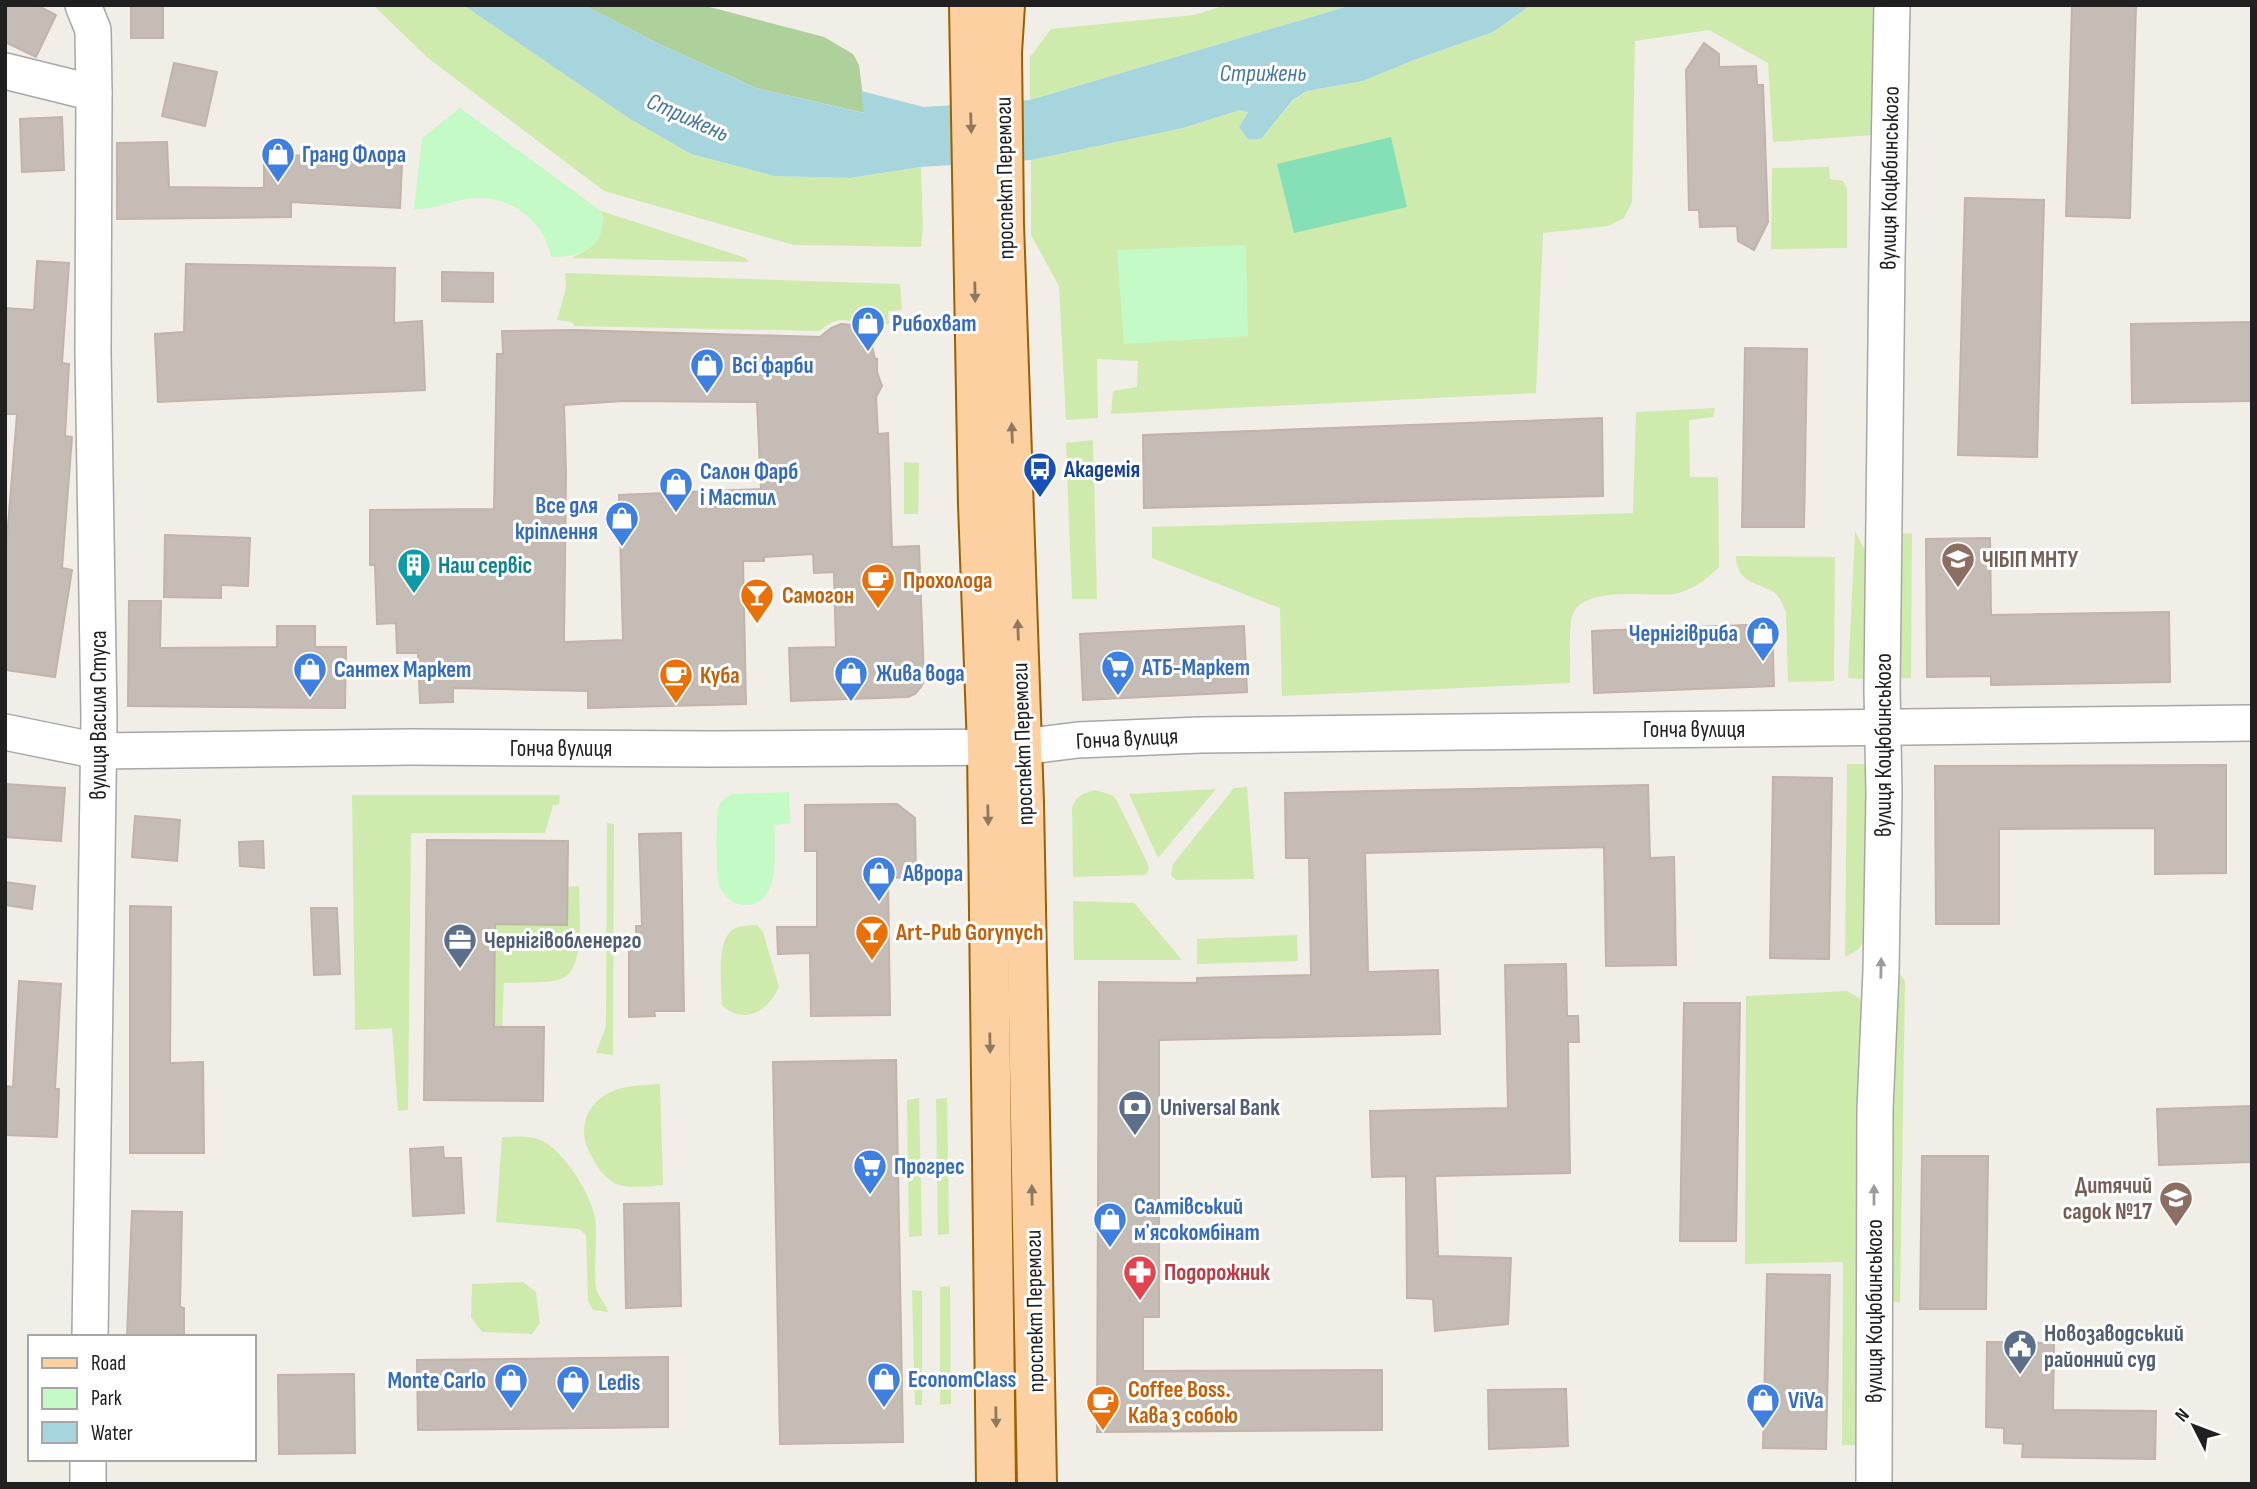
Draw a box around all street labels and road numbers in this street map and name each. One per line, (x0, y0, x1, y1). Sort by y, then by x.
street label: вулиця Коцюбинського (1874, 86, 1906, 270)
street label: проспект Перемоги (990, 96, 1020, 260)
street label: вулиця Василя Стуса (85, 630, 113, 800)
street label: вулиця Коцюбинського (1870, 653, 1898, 837)
street label: проспект Перемоги (1006, 662, 1040, 826)
street label: Гонча вулиця (1643, 716, 1745, 744)
street label: Гонча вулиця (1075, 722, 1179, 756)
street label: Гонча вулиця (510, 735, 612, 763)
street label: вулиця Коцюбинського (1861, 1219, 1889, 1403)
street label: проспект Перемоги (1020, 1229, 1050, 1393)

